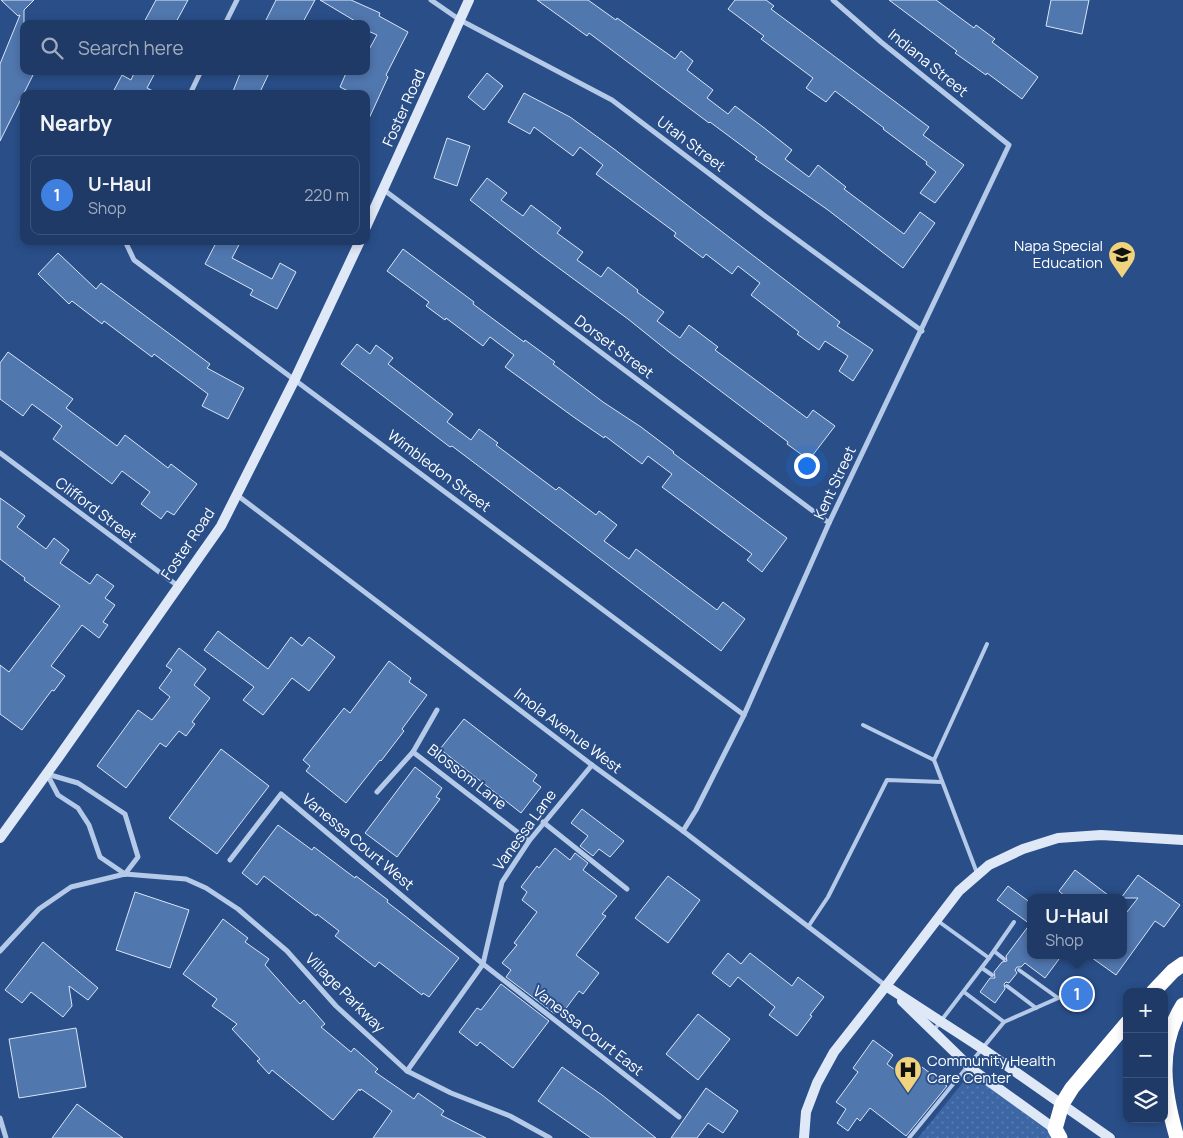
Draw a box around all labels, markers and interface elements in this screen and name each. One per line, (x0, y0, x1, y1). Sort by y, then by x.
search box (20, 20, 370, 75)
street label: Indiana Street (884, 24, 973, 101)
icon: search (38, 34, 66, 62)
text: Search here (78, 35, 184, 61)
street label: Foster Road (377, 66, 430, 150)
text: Nearby (40, 109, 112, 137)
street label: Utah Street (653, 111, 730, 176)
text: U-Haul (88, 171, 152, 197)
text: 1 (53, 184, 61, 206)
text: 220 m (304, 184, 349, 206)
text: Shop (88, 197, 126, 219)
place label: Napa Special Education (1014, 235, 1103, 273)
school or university icon: Napa Special Education (1107, 240, 1137, 279)
street label: Dorset Street (571, 310, 658, 383)
street label: Wimbledon Street (383, 425, 495, 517)
street label: Kent Street (808, 443, 861, 523)
your location (794, 453, 820, 479)
street label: Clifford Street (51, 472, 142, 547)
street label: Foster Road (156, 504, 219, 584)
street label: Imola Avenue West (510, 683, 627, 778)
street label: Blossom Lane (423, 739, 512, 814)
street label: Vanessa Lane (488, 785, 561, 874)
street label: Vanessa Court West (298, 789, 419, 895)
popup (1027, 894, 1127, 959)
text: U-Haul (1045, 903, 1109, 929)
text: Shop (1045, 929, 1084, 951)
street label: Village Parkway (301, 948, 390, 1037)
pin: 1 (1061, 975, 1093, 1013)
street label: Vanessa Court East (529, 981, 648, 1080)
map controls (1123, 988, 1168, 1123)
button: + (1123, 988, 1168, 1033)
button: − (1123, 1033, 1168, 1078)
place label: Community Health Care Center (927, 1050, 1056, 1088)
hospital icon: Community Health Care Center (893, 1055, 923, 1094)
button: layers (1123, 1078, 1168, 1123)

